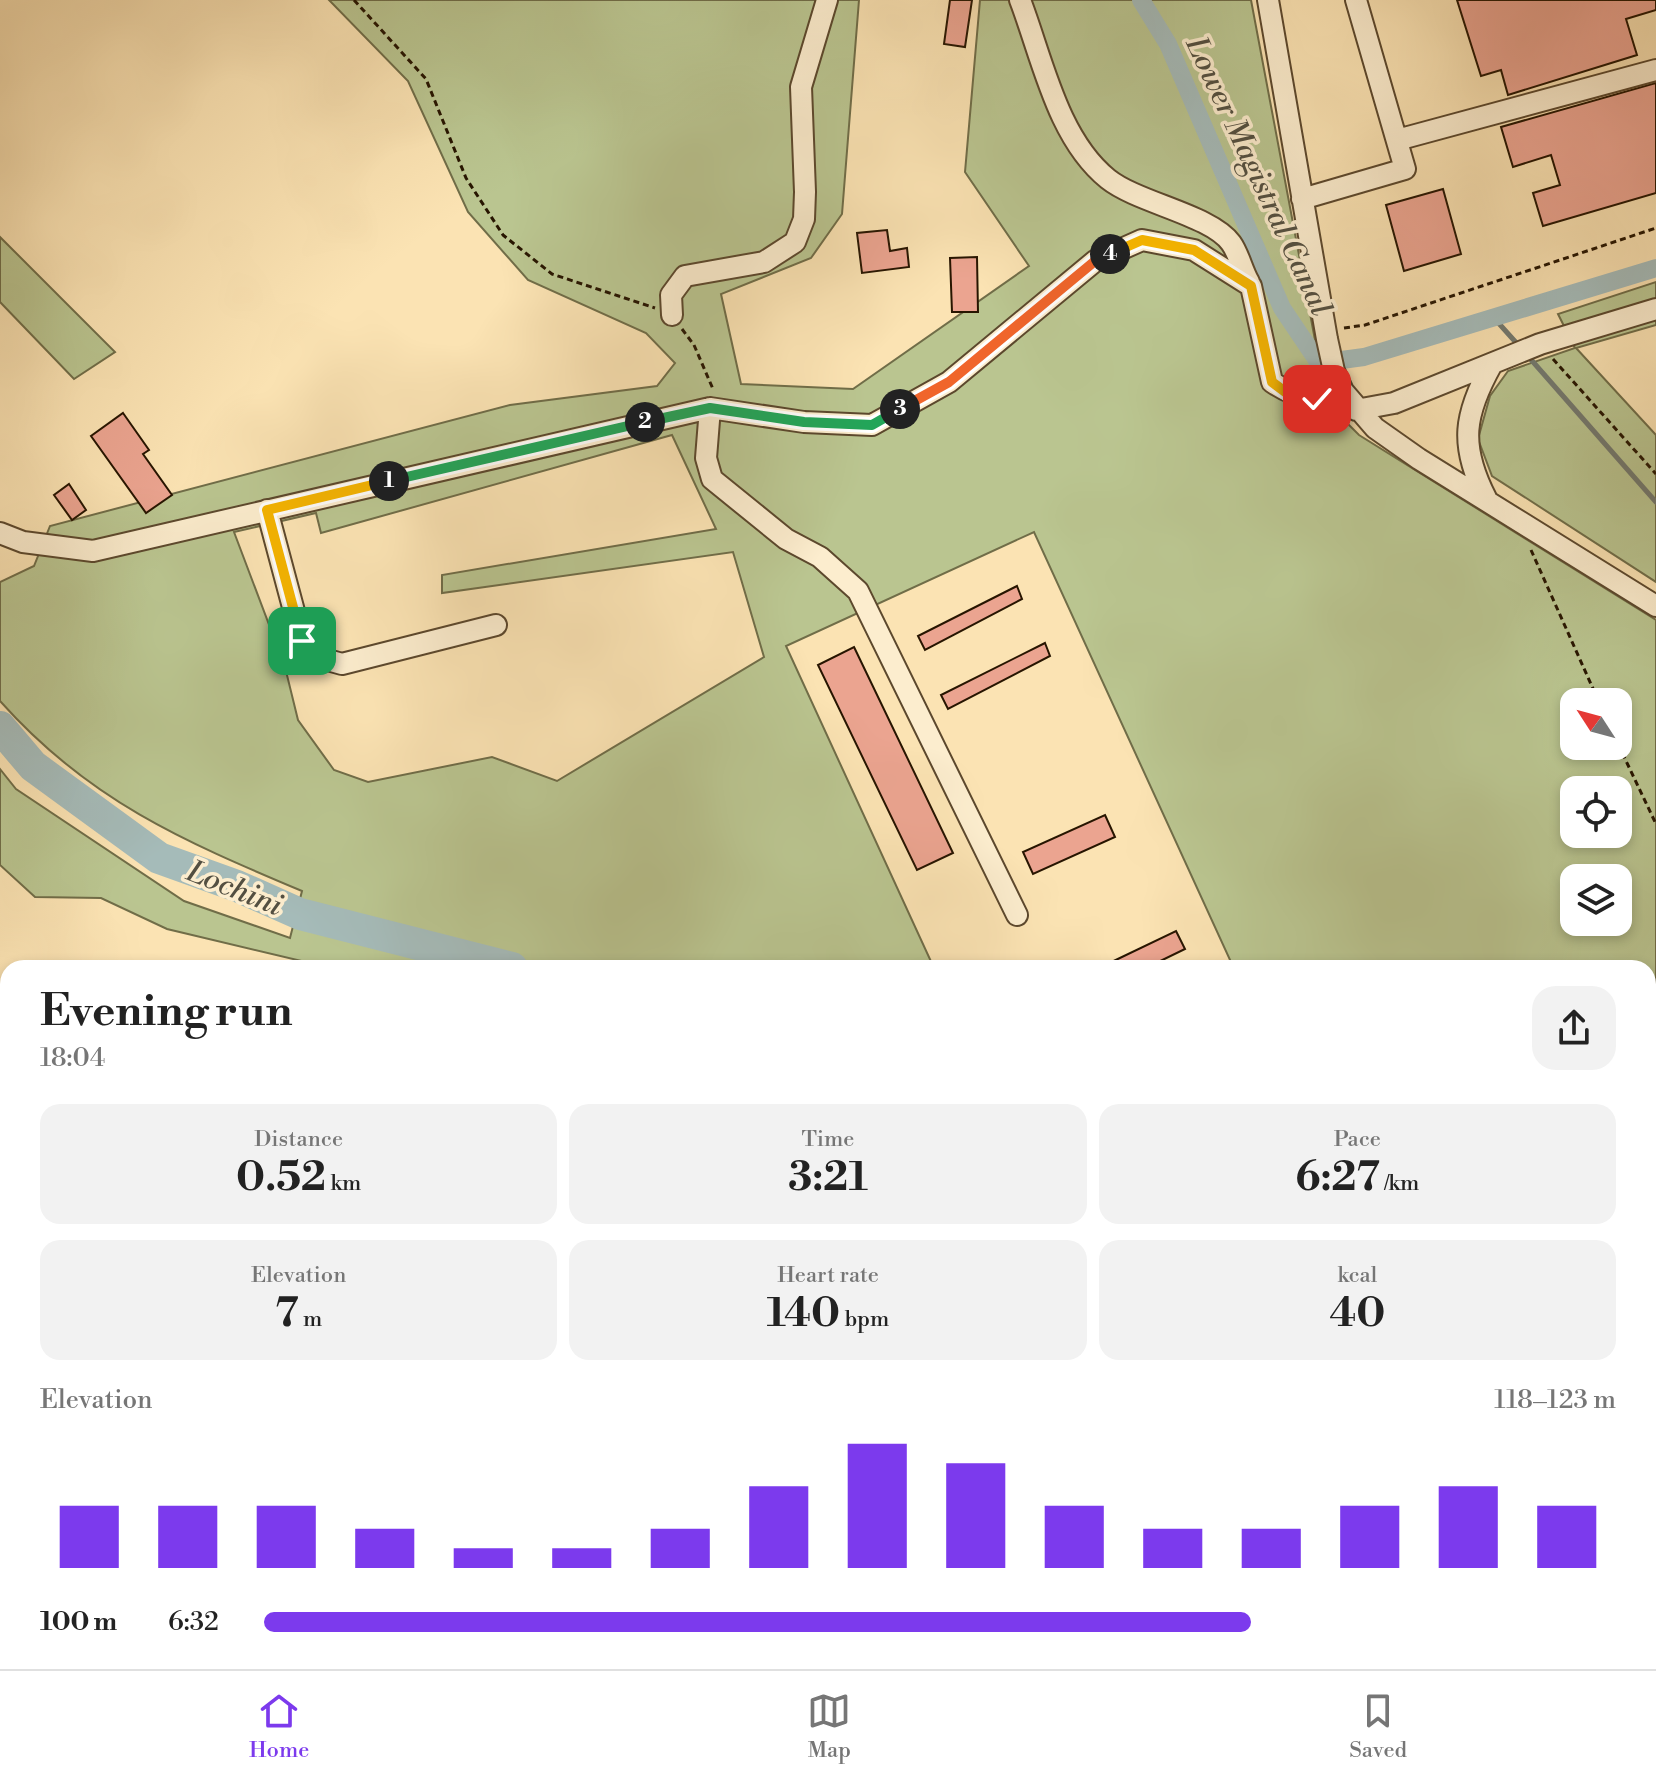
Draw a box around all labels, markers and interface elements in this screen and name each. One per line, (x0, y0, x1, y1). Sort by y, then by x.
water label: Lower Magistral Canal (1176, 30, 1340, 322)
pin: 4 (1090, 234, 1130, 274)
text: 4 (1103, 240, 1117, 267)
pin (1283, 365, 1351, 433)
icon: check (1295, 377, 1339, 421)
pin: 3 (880, 389, 920, 429)
text: 3 (893, 395, 907, 422)
pin: 2 (625, 402, 665, 442)
text: 2 (638, 408, 652, 435)
pin: 1 (369, 461, 409, 501)
text: 1 (384, 467, 394, 494)
pin (268, 607, 336, 675)
icon: arrive (280, 619, 324, 663)
north arrow (1560, 688, 1632, 760)
map controls (1560, 688, 1632, 936)
button: locate (1560, 776, 1632, 848)
water label: Lochini (180, 852, 288, 925)
button: layers (1560, 864, 1632, 936)
text: Evening run (40, 984, 293, 1039)
button: share (1532, 986, 1616, 1070)
text: 18:04 (40, 1042, 105, 1074)
text: Distance (254, 1126, 343, 1153)
text: Time (802, 1126, 854, 1153)
text: Pace (1334, 1126, 1381, 1153)
text: 0.52 (236, 1153, 326, 1203)
text: 3:21 (788, 1153, 868, 1203)
text: 6:27 (1295, 1153, 1380, 1203)
text: km (326, 1170, 361, 1197)
text: /km (1380, 1170, 1419, 1197)
text: Elevation (251, 1262, 346, 1289)
text: Heart rate (777, 1262, 879, 1289)
text: kcal (1337, 1262, 1377, 1289)
text: 7 (275, 1289, 299, 1339)
text: 140 (767, 1289, 840, 1339)
text: 40 (1329, 1289, 1385, 1339)
text: m (299, 1306, 322, 1333)
text: bpm (840, 1306, 889, 1333)
text: Elevation (40, 1384, 153, 1416)
text: 118–123 m (1494, 1384, 1616, 1416)
text: 100 m (40, 1606, 117, 1638)
text: 6:32 (168, 1606, 219, 1638)
tab: Home (249, 1689, 309, 1764)
tab: Map (807, 1689, 851, 1764)
tab: Saved (1349, 1689, 1407, 1764)

